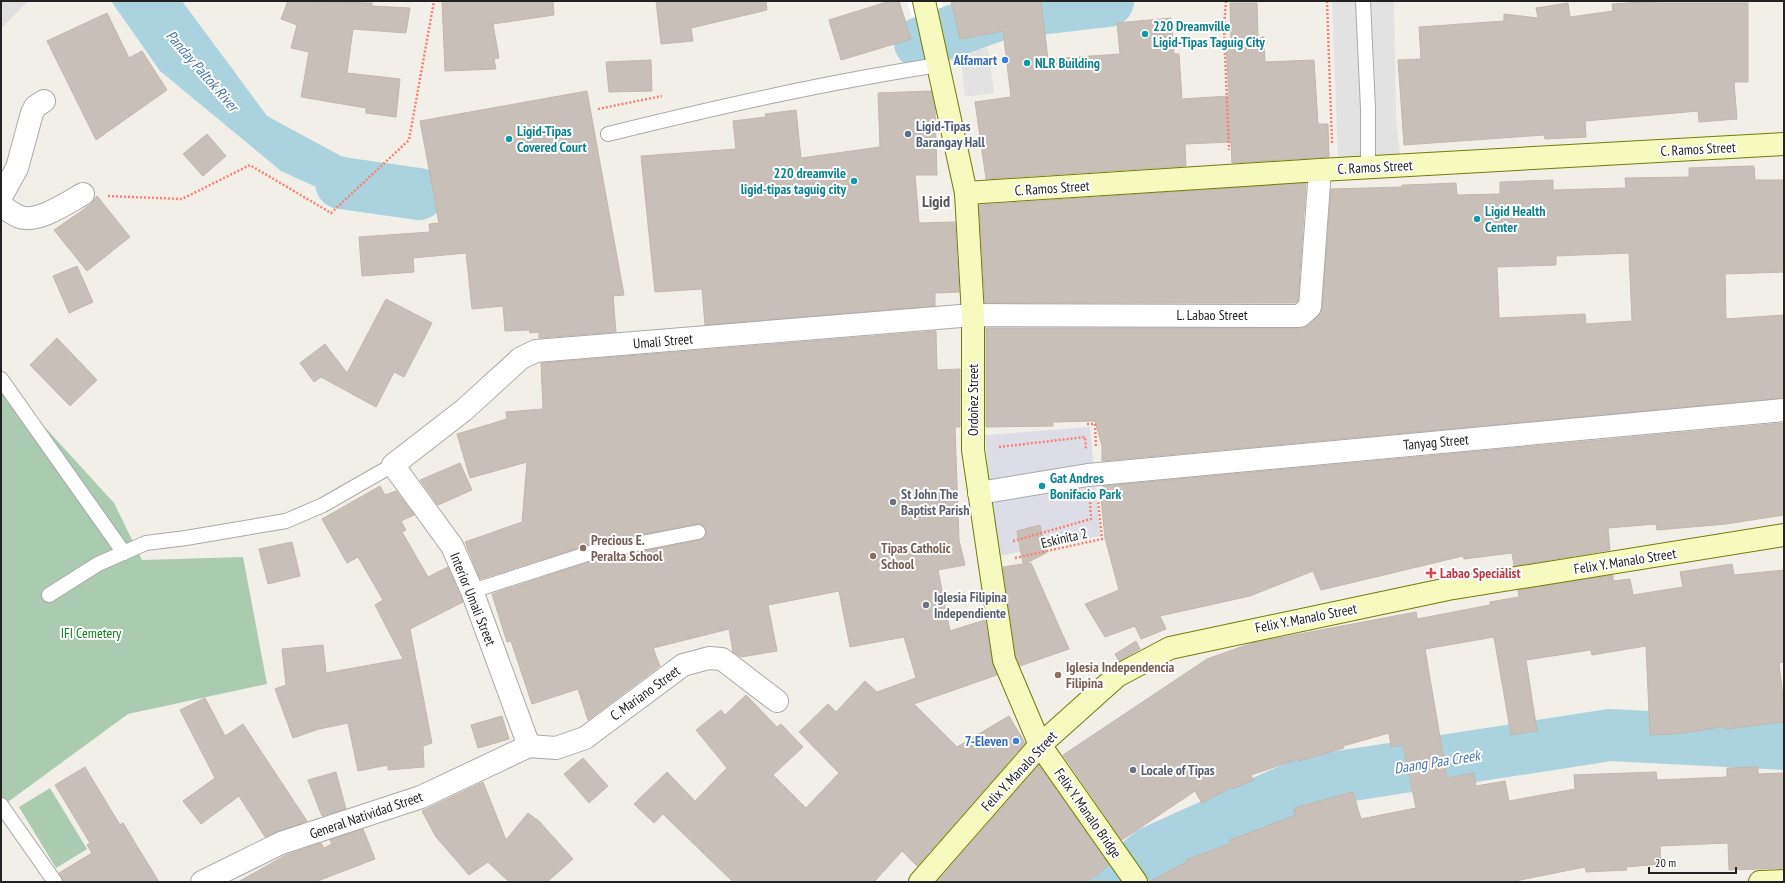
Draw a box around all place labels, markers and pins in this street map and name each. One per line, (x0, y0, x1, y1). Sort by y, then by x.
place label: 220 Dreamville Ligid-Tipas Taguig City (1153, 17, 1265, 51)
marker: 220 Dreamville Ligid-Tipas Taguig City (1140, 29, 1150, 39)
place label: Alfamart (952, 51, 997, 69)
place label: NLR Building (1035, 54, 1100, 72)
marker: Alfamart (1000, 55, 1010, 65)
marker: NLR Building (1022, 58, 1032, 68)
place label: Ligid-Tipas Barangay Hall (916, 117, 985, 151)
place label: Ligid-Tipas Covered Court (517, 122, 587, 156)
marker: Ligid-Tipas Barangay Hall (903, 129, 913, 139)
marker: Ligid-Tipas Covered Court (504, 134, 514, 144)
place label: 220 dreamvile ligid-tipas taguig city (741, 164, 846, 198)
marker: 220 dreamvile ligid-tipas taguig city (849, 176, 859, 186)
place label: Ligid Health Center (1485, 202, 1546, 236)
marker: Ligid Health Center (1472, 214, 1482, 224)
place label: Gat Andres Bonifacio Park (1050, 469, 1121, 503)
marker: Gat Andres Bonifacio Park (1037, 481, 1047, 491)
place label: St John The Baptist Parish (901, 485, 970, 519)
marker: St John The Baptist Parish (888, 497, 898, 507)
place label: Precious E. Peralta School (591, 531, 663, 565)
place label: Tipas Catholic School (881, 539, 951, 573)
marker: Precious E. Peralta School (578, 543, 588, 553)
marker: Tipas Catholic School (868, 551, 878, 561)
place label: Labao Specialist (1440, 564, 1521, 582)
marker: Labao Specialist (1425, 567, 1437, 579)
place label: Iglesia Filipina Independiente (934, 588, 1007, 622)
marker: Iglesia Filipina Independiente (921, 600, 931, 610)
place label: Iglesia Independencia Filipina (1066, 658, 1175, 692)
marker: Iglesia Independencia Filipina (1053, 670, 1063, 680)
place label: 7-Eleven (965, 732, 1008, 750)
marker: 7-Eleven (1011, 736, 1021, 746)
place label: Locale of Tipas (1141, 761, 1215, 779)
marker: Locale of Tipas (1128, 765, 1138, 775)

